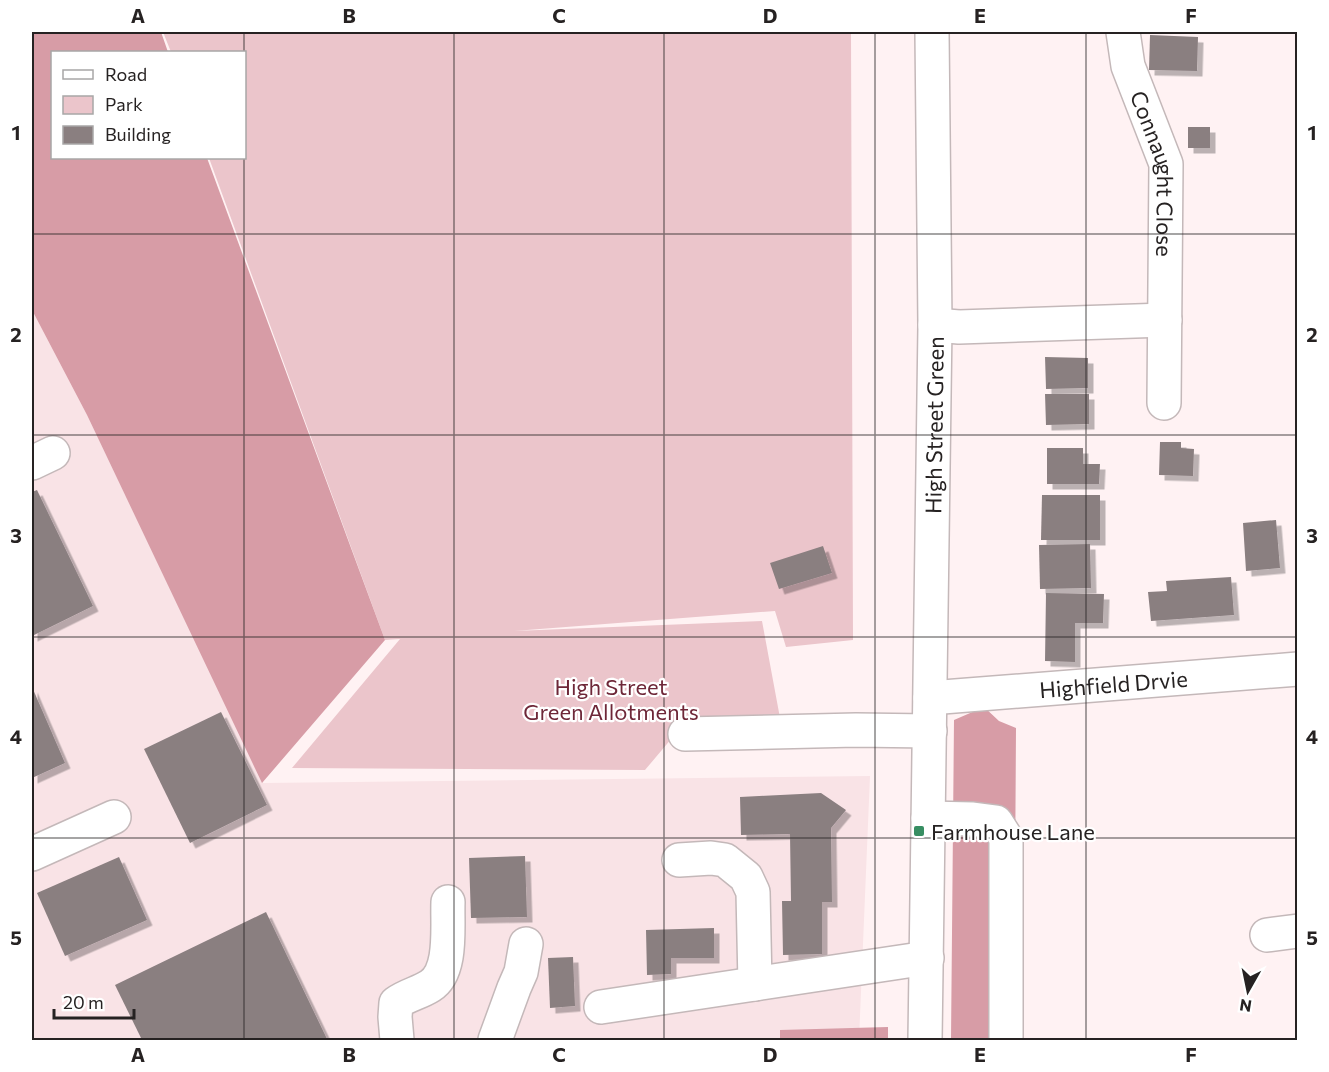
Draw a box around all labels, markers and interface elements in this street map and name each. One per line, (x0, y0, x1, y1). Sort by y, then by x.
text: A (131, 3, 145, 27)
text: B (342, 3, 356, 27)
text: C (552, 3, 566, 27)
text: D (763, 3, 777, 27)
text: E (974, 3, 986, 27)
text: F (1185, 3, 1197, 27)
legend (51, 51, 246, 159)
text: Road (105, 63, 147, 85)
street label: Connaught Close (1125, 87, 1180, 257)
text: Park (105, 93, 143, 115)
text: 1 (11, 120, 21, 144)
text: 1 (1307, 120, 1317, 144)
text: Building (105, 123, 171, 145)
text: 2 (10, 322, 22, 346)
text: 2 (1306, 322, 1318, 346)
street label: High Street Green (919, 336, 948, 514)
text: 3 (10, 523, 22, 547)
text: 3 (1306, 523, 1318, 547)
street label: Highfield Drvie (1038, 664, 1189, 703)
park label: High Street Green Allotments (523, 673, 699, 725)
text: 4 (10, 724, 22, 748)
text: 4 (1306, 724, 1318, 748)
place label: Farmhouse Lane (931, 818, 1095, 845)
marker: Farmhouse Lane (912, 824, 926, 838)
text: 5 (10, 925, 22, 949)
text: 5 (1306, 925, 1318, 949)
north arrow (1218, 961, 1278, 1021)
scale bar (54, 982, 134, 1020)
text: 20 m (63, 991, 104, 1013)
text: N (1238, 996, 1253, 1017)
text: A (131, 1042, 145, 1066)
text: B (342, 1042, 356, 1066)
text: C (552, 1042, 566, 1066)
text: D (763, 1042, 777, 1066)
text: E (974, 1042, 986, 1066)
text: F (1185, 1042, 1197, 1066)

